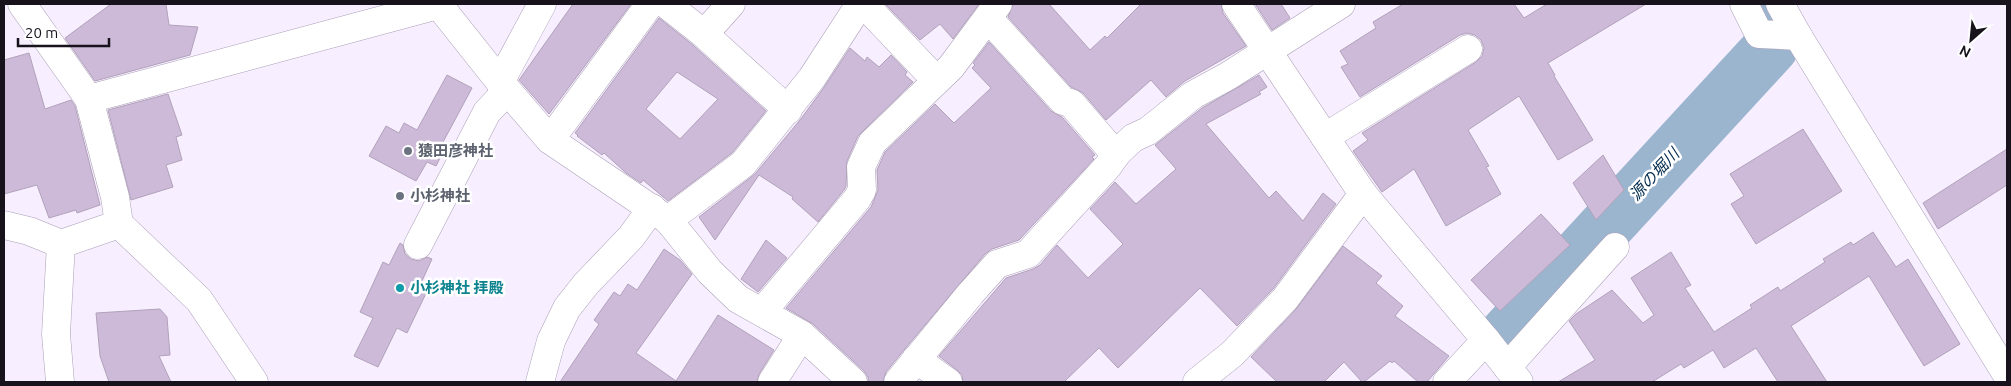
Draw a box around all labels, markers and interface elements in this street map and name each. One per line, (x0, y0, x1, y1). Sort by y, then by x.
scale bar (18, 15, 109, 47)
north arrow (1946, 15, 1996, 65)
text: 20 m (25, 24, 58, 41)
text: N (1957, 42, 1973, 61)
place label: 猿田彦神社 (418, 142, 493, 159)
water label: 源の堀川 (1626, 143, 1684, 204)
marker: 猿田彦神社 (402, 145, 414, 157)
place label: 小杉神社 (410, 187, 470, 204)
marker: 小杉神社 (394, 190, 406, 202)
place label: 小杉神社 拝殿 (410, 279, 504, 296)
marker: 小杉神社 拝殿 (394, 282, 406, 294)

